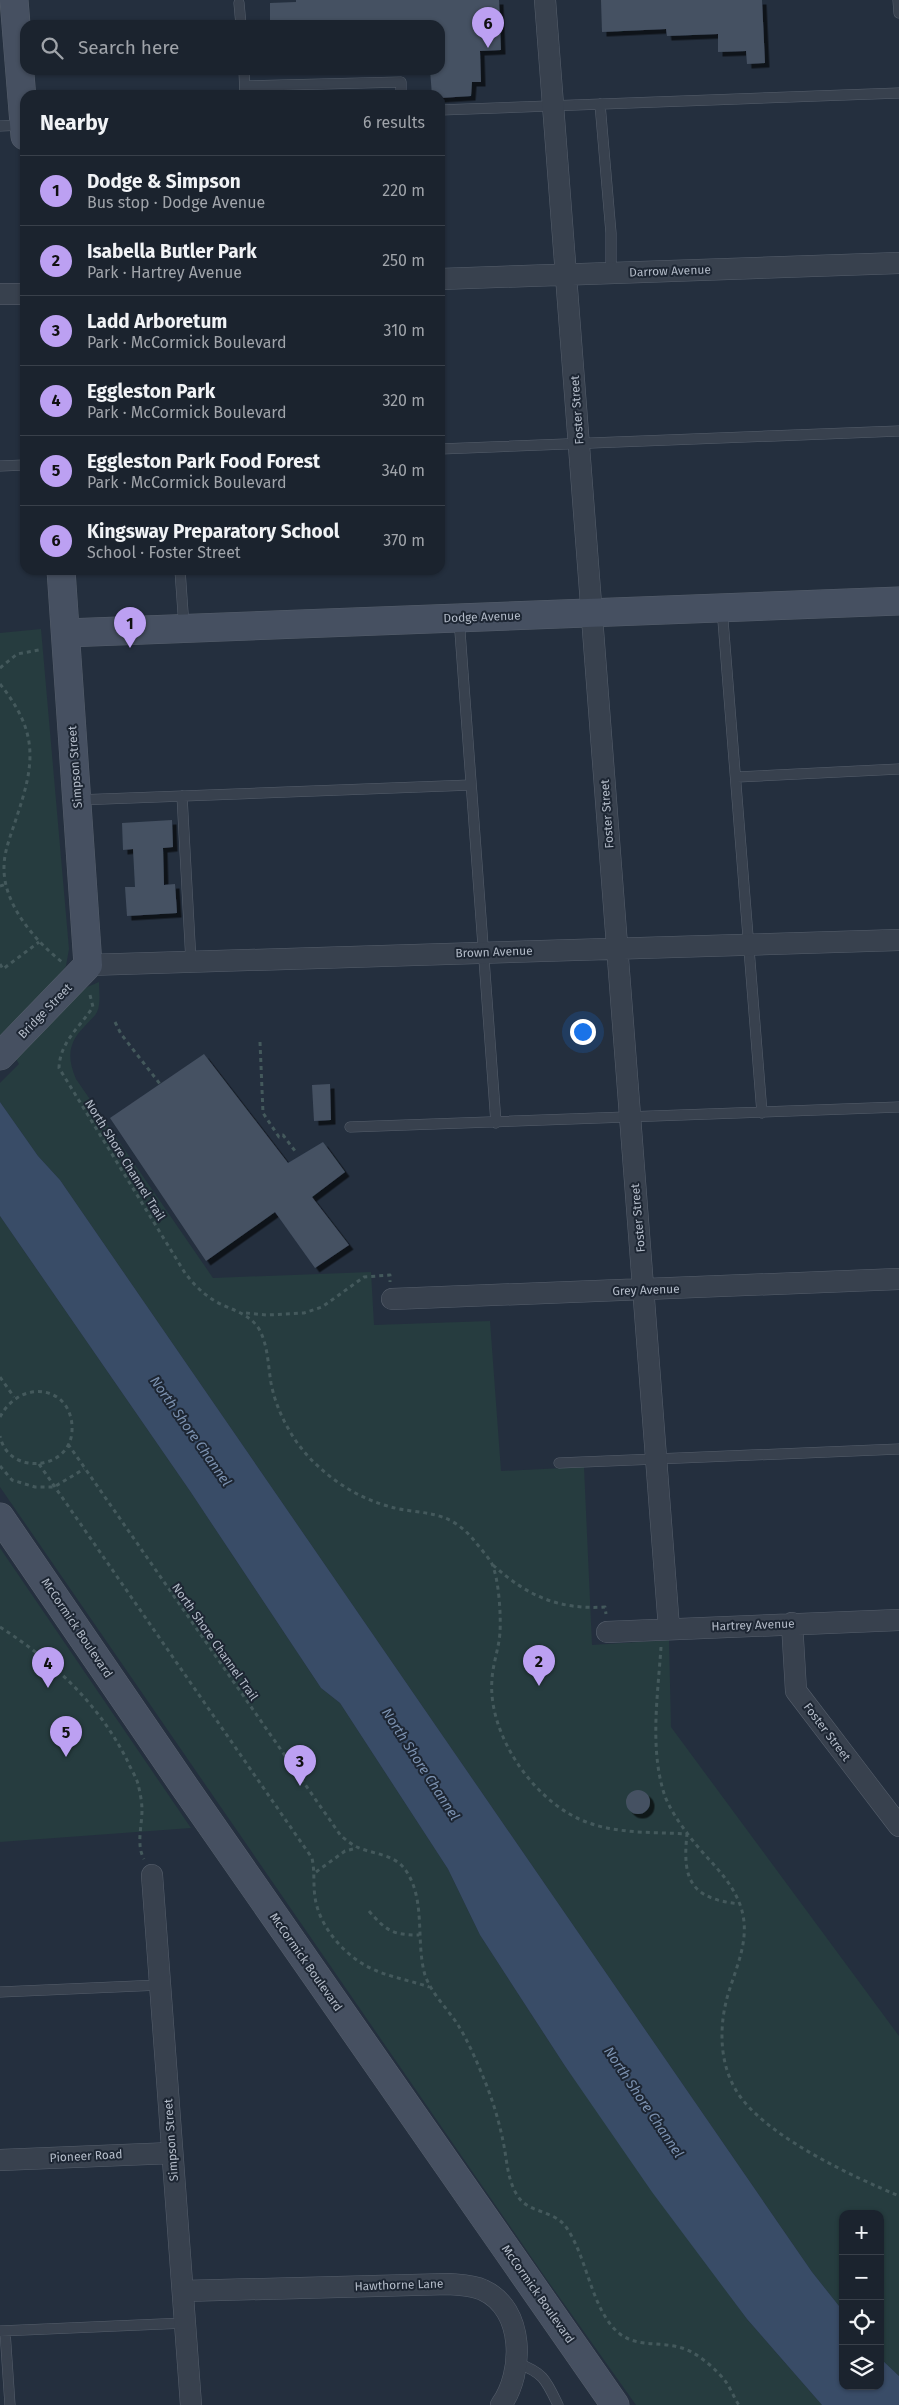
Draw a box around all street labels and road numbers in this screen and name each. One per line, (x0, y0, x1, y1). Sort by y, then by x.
street label: Darrow Avenue (629, 263, 711, 279)
street label: Foster Street (568, 374, 586, 445)
street label: Dodge Avenue (443, 609, 521, 625)
street label: Simpson Street (65, 725, 85, 809)
street label: Foster Street (598, 778, 616, 849)
street label: Brown Avenue (455, 944, 533, 960)
street label: Bridge Street (15, 980, 75, 1041)
street label: North Shore Channel Trail (82, 1097, 168, 1223)
street label: Foster Street (628, 1182, 648, 1253)
street label: Grey Avenue (612, 1282, 680, 1298)
street label: McCormick Boulevard (39, 1576, 115, 1680)
street label: North Shore Channel Trail (169, 1581, 261, 1704)
street label: Hartrey Avenue (711, 1617, 795, 1633)
street label: Foster Street (801, 1700, 854, 1764)
street label: McCormick Boulevard (267, 1910, 345, 2014)
street label: Simpson Street (161, 2098, 181, 2182)
street label: Pioneer Road (49, 2147, 123, 2165)
street label: McCormick Boulevard (499, 2242, 577, 2346)
street label: Hawthorne Lane (354, 2276, 444, 2294)

